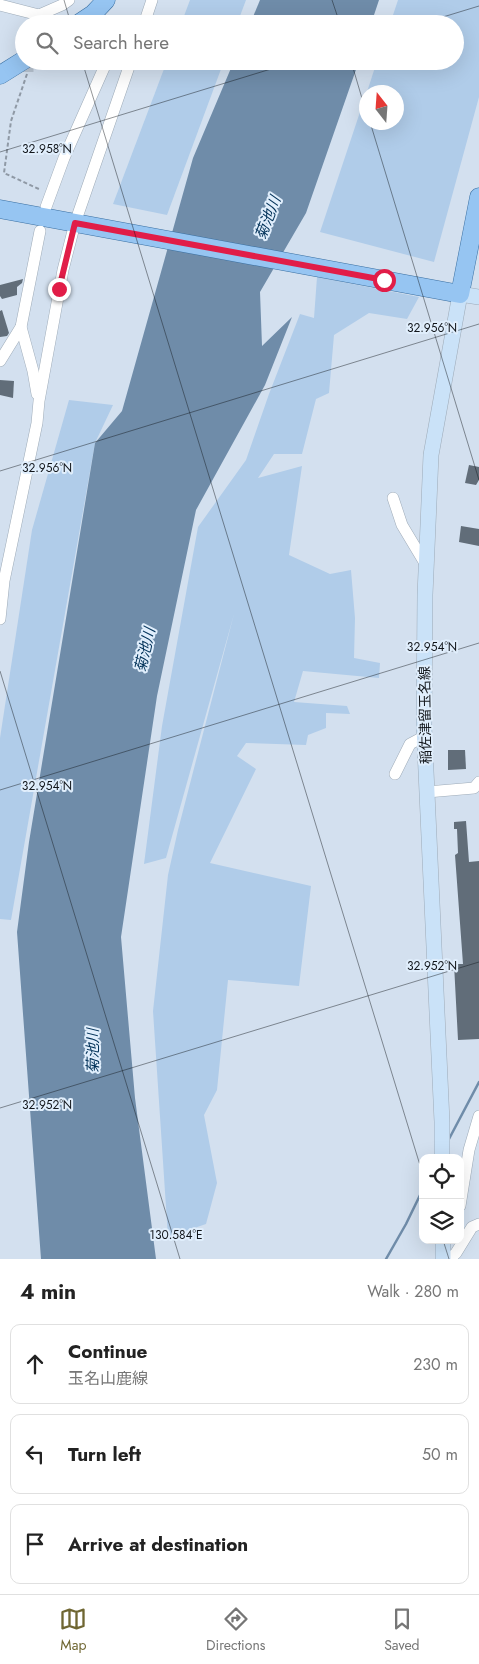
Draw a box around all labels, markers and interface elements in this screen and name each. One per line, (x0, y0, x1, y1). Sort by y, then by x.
search box (15, 15, 464, 70)
icon: search (33, 29, 61, 57)
text: Search here (73, 29, 169, 56)
north arrow (359, 85, 404, 130)
text: 32.958°N (22, 140, 72, 158)
water label: 菊池川 (250, 191, 287, 243)
route start (373, 269, 396, 292)
route end (48, 278, 71, 301)
text: 32.956°N (407, 319, 457, 337)
text: 32.956°N (22, 459, 72, 477)
water label: 菊池川 (129, 624, 161, 674)
text: 32.954°N (407, 638, 457, 656)
street label: 稲佐津留玉名線 (414, 666, 436, 764)
text: 32.954°N (22, 777, 72, 795)
text: 32.952°N (407, 957, 457, 975)
water label: 菊池川 (82, 1027, 104, 1074)
text: 32.952°N (22, 1096, 72, 1114)
map controls (419, 1154, 464, 1244)
button: locate (419, 1154, 464, 1199)
button: layers (419, 1199, 464, 1244)
text: 130.584°E (149, 1226, 203, 1244)
text: 4 min (20, 1277, 76, 1307)
text: Walk · 280 m (367, 1280, 459, 1303)
text: Continue (68, 1338, 147, 1365)
icon: ahead (21, 1350, 49, 1378)
text: 230 m (413, 1353, 458, 1376)
text: 玉名山鹿線 (68, 1367, 148, 1390)
icon: left (21, 1440, 49, 1468)
text: Turn left (68, 1441, 141, 1468)
text: 50 m (422, 1443, 458, 1466)
icon: arrive (21, 1530, 49, 1558)
text: Arrive at destination (68, 1531, 248, 1558)
tab: Map (59, 1605, 87, 1655)
tab: Directions (206, 1605, 265, 1655)
tab: Saved (384, 1605, 420, 1655)

